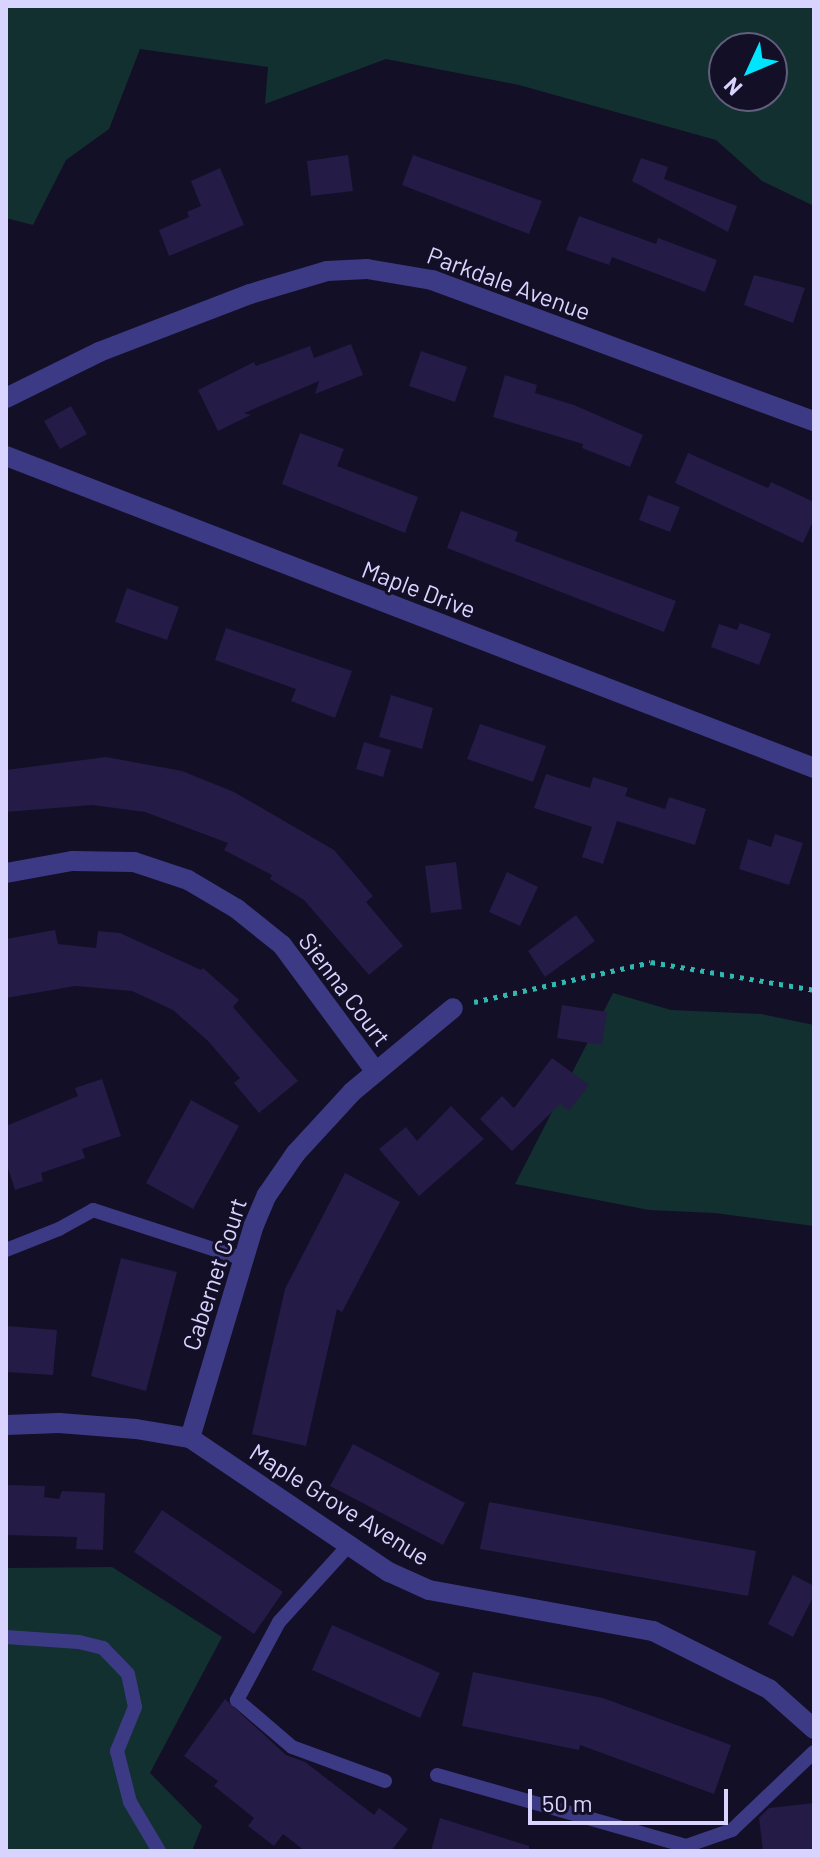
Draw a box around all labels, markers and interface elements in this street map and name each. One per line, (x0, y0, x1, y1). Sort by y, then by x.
north arrow (708, 32, 788, 112)
text: N (718, 73, 747, 102)
street label: Parkdale Avenue (424, 240, 594, 326)
street label: Maple Drive (358, 554, 480, 624)
street label: Sienna Court (293, 927, 397, 1051)
street label: Cabernet Court (176, 1194, 252, 1354)
street label: Maple Grove Avenue (245, 1437, 435, 1571)
scale bar (532, 1773, 732, 1823)
text: 50 m (542, 1788, 593, 1817)

